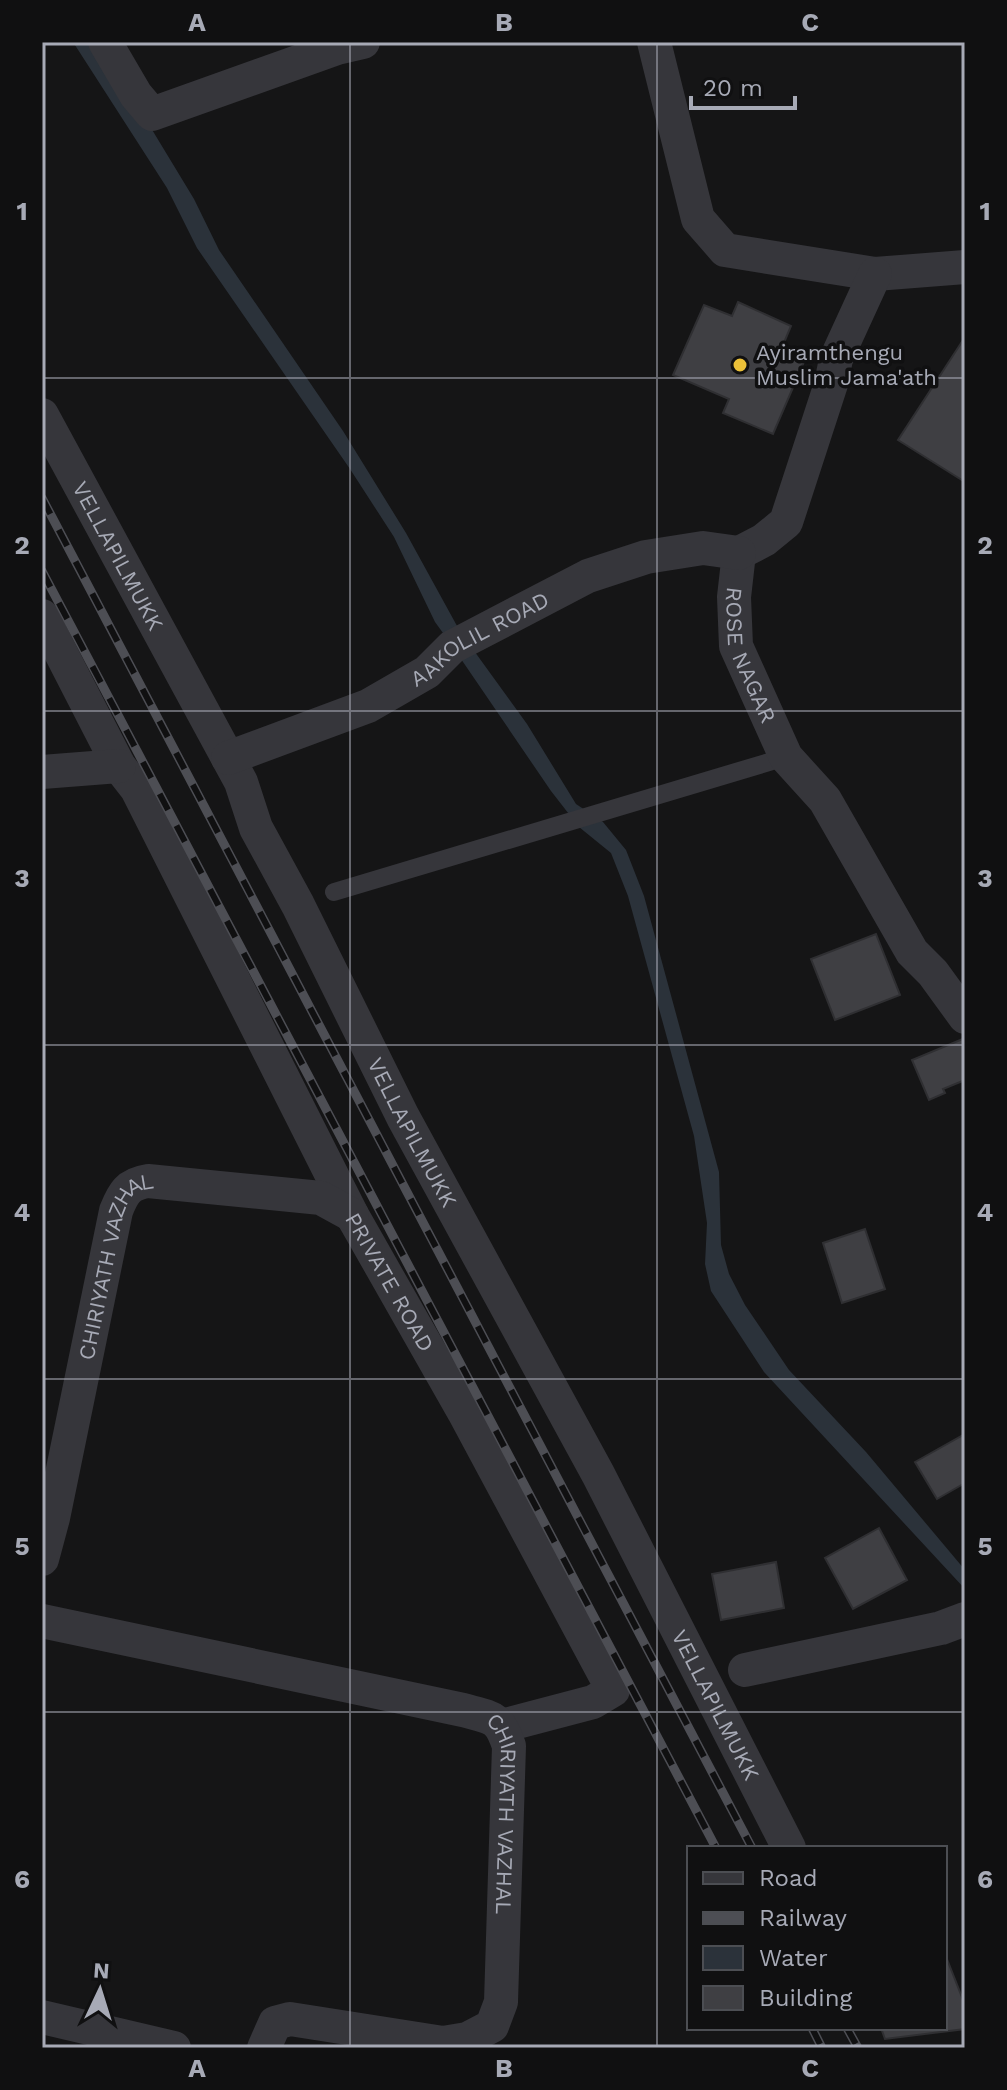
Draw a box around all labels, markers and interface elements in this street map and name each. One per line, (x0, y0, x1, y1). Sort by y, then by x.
text: A (188, 7, 206, 37)
text: B (495, 7, 513, 37)
text: C (801, 7, 819, 37)
scale bar (691, 60, 795, 110)
text: 20 m (703, 74, 763, 102)
text: 1 (16, 196, 28, 226)
text: 1 (979, 196, 991, 226)
place label: Ayiramthengu Muslim Jama'ath (756, 340, 937, 390)
marker: Ayiramthengu Muslim Jama'ath (731, 356, 749, 374)
street label: VELLAPILMUKK (67, 477, 168, 635)
text: 2 (14, 530, 30, 560)
text: 2 (977, 530, 993, 560)
street label: ROSE NAGAR (721, 586, 781, 727)
street label: AAKOLIL ROAD (406, 587, 553, 692)
text: 3 (14, 863, 30, 893)
text: 3 (977, 863, 993, 893)
street label: VELLAPILMUKK (363, 1054, 462, 1212)
street label: CHIRIYATH VAZHAL (74, 1168, 155, 1362)
text: 4 (14, 1197, 31, 1227)
text: 4 (977, 1197, 994, 1227)
street label: PRIVATE ROAD (340, 1208, 439, 1356)
text: 5 (14, 1531, 30, 1561)
text: 5 (977, 1531, 993, 1561)
street label: VELLAPILMUKK (667, 1626, 764, 1784)
street label: CHIRIYATH VAZHAL (482, 1708, 521, 1915)
legend (687, 1846, 947, 2030)
text: 6 (14, 1864, 30, 1894)
text: Road (759, 1864, 818, 1892)
text: 6 (977, 1864, 993, 1894)
text: Railway (759, 1904, 848, 1932)
text: Water (759, 1944, 828, 1972)
north arrow (60, 1950, 140, 2030)
text: N (92, 1958, 110, 1984)
text: Building (759, 1984, 852, 2012)
text: A (188, 2053, 206, 2083)
text: B (495, 2053, 513, 2083)
text: C (801, 2053, 819, 2083)

